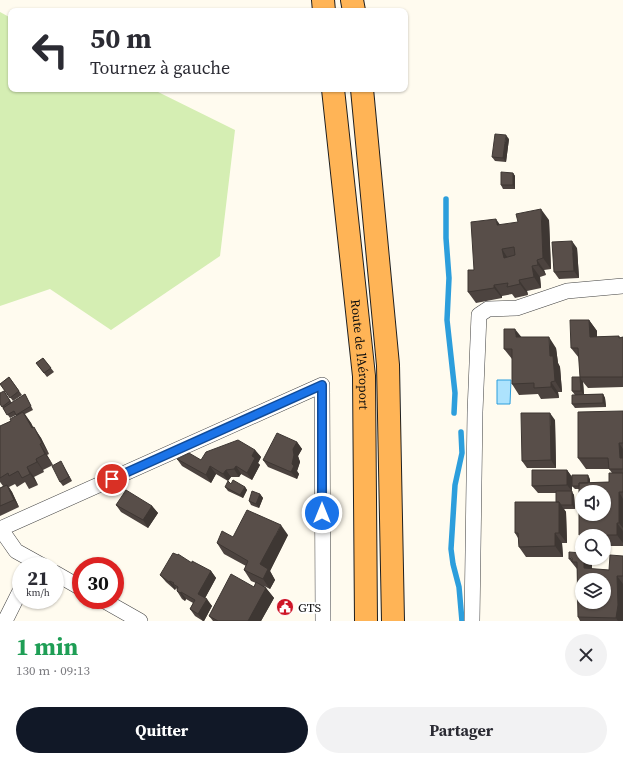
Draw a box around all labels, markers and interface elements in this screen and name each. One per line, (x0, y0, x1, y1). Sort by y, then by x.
text: 50 m (90, 19, 152, 57)
icon: left (24, 24, 76, 76)
text: Tournez à gauche (90, 55, 230, 80)
street label: Route de l'Aéroport (347, 298, 372, 411)
pin (95, 462, 129, 496)
icon: arrive (101, 468, 123, 490)
map controls (575, 485, 611, 609)
button: sound (575, 485, 611, 521)
position arrow (301, 492, 343, 534)
button: search (575, 529, 611, 565)
speed limit sign: 30 (72, 557, 124, 609)
text: 21 (27, 564, 49, 592)
button: layers (575, 573, 611, 609)
text: km/h (26, 586, 50, 599)
public building icon: GTS (275, 597, 295, 617)
place label: GTS (298, 599, 322, 616)
text: 1 min (16, 630, 78, 663)
button: close (565, 634, 607, 676)
text: 130 m · 09:13 (16, 662, 90, 679)
button: Quitter (16, 707, 308, 753)
button: Partager (316, 707, 607, 753)

